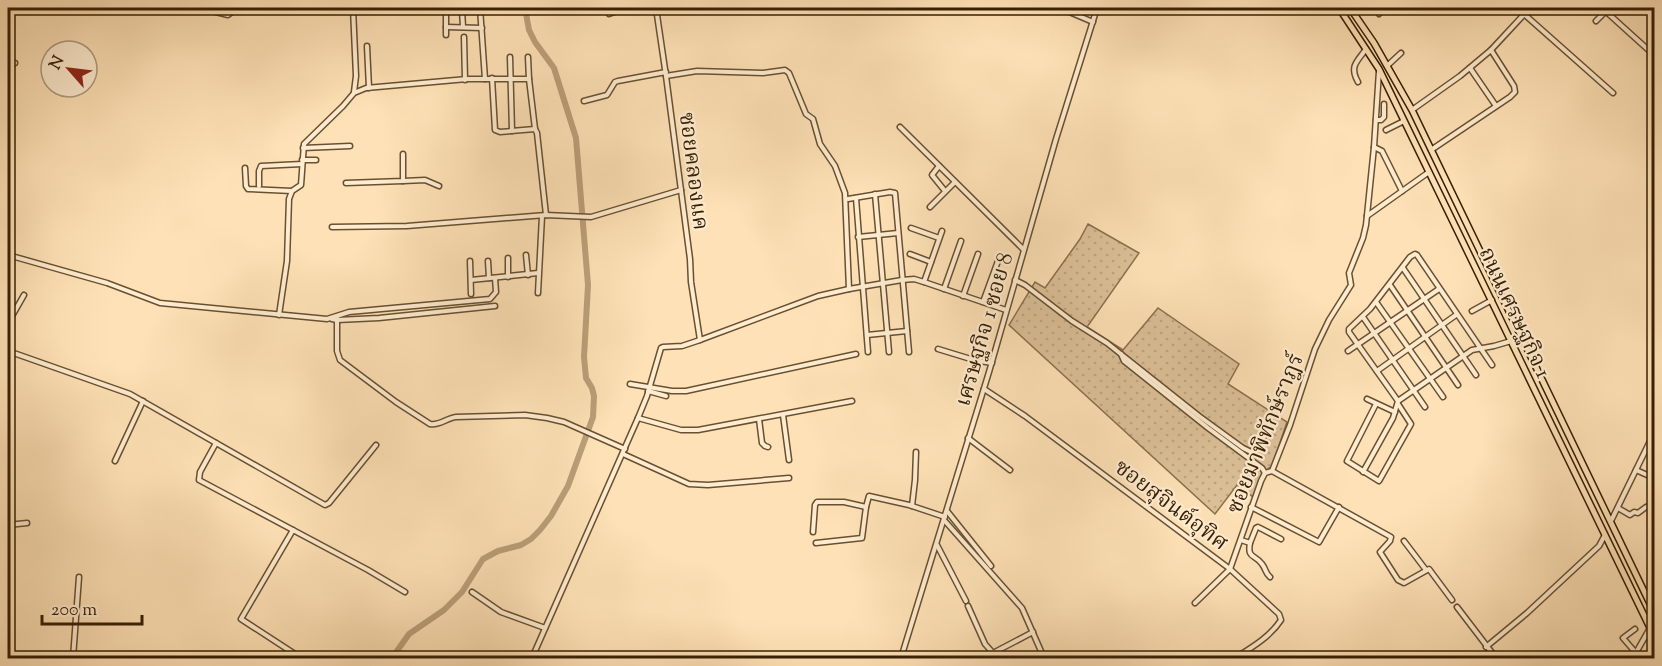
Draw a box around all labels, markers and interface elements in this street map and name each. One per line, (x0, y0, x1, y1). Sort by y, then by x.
north arrow (39, 39, 99, 99)
text: N (45, 52, 71, 74)
street label: ซอยคลองแค (669, 111, 715, 232)
street label: ถนนเศรษฐกิจ 1 (1469, 242, 1558, 385)
street label: เศรษฐกิจ 1 ซอย 8 (949, 249, 1023, 410)
street label: ซอยมาพิทักษ์ราฎร์ (1220, 349, 1314, 519)
street label: ซอยสุจินต์อุทิศ (1107, 453, 1234, 560)
scale bar (42, 588, 142, 626)
text: 200 m (51, 598, 97, 624)

